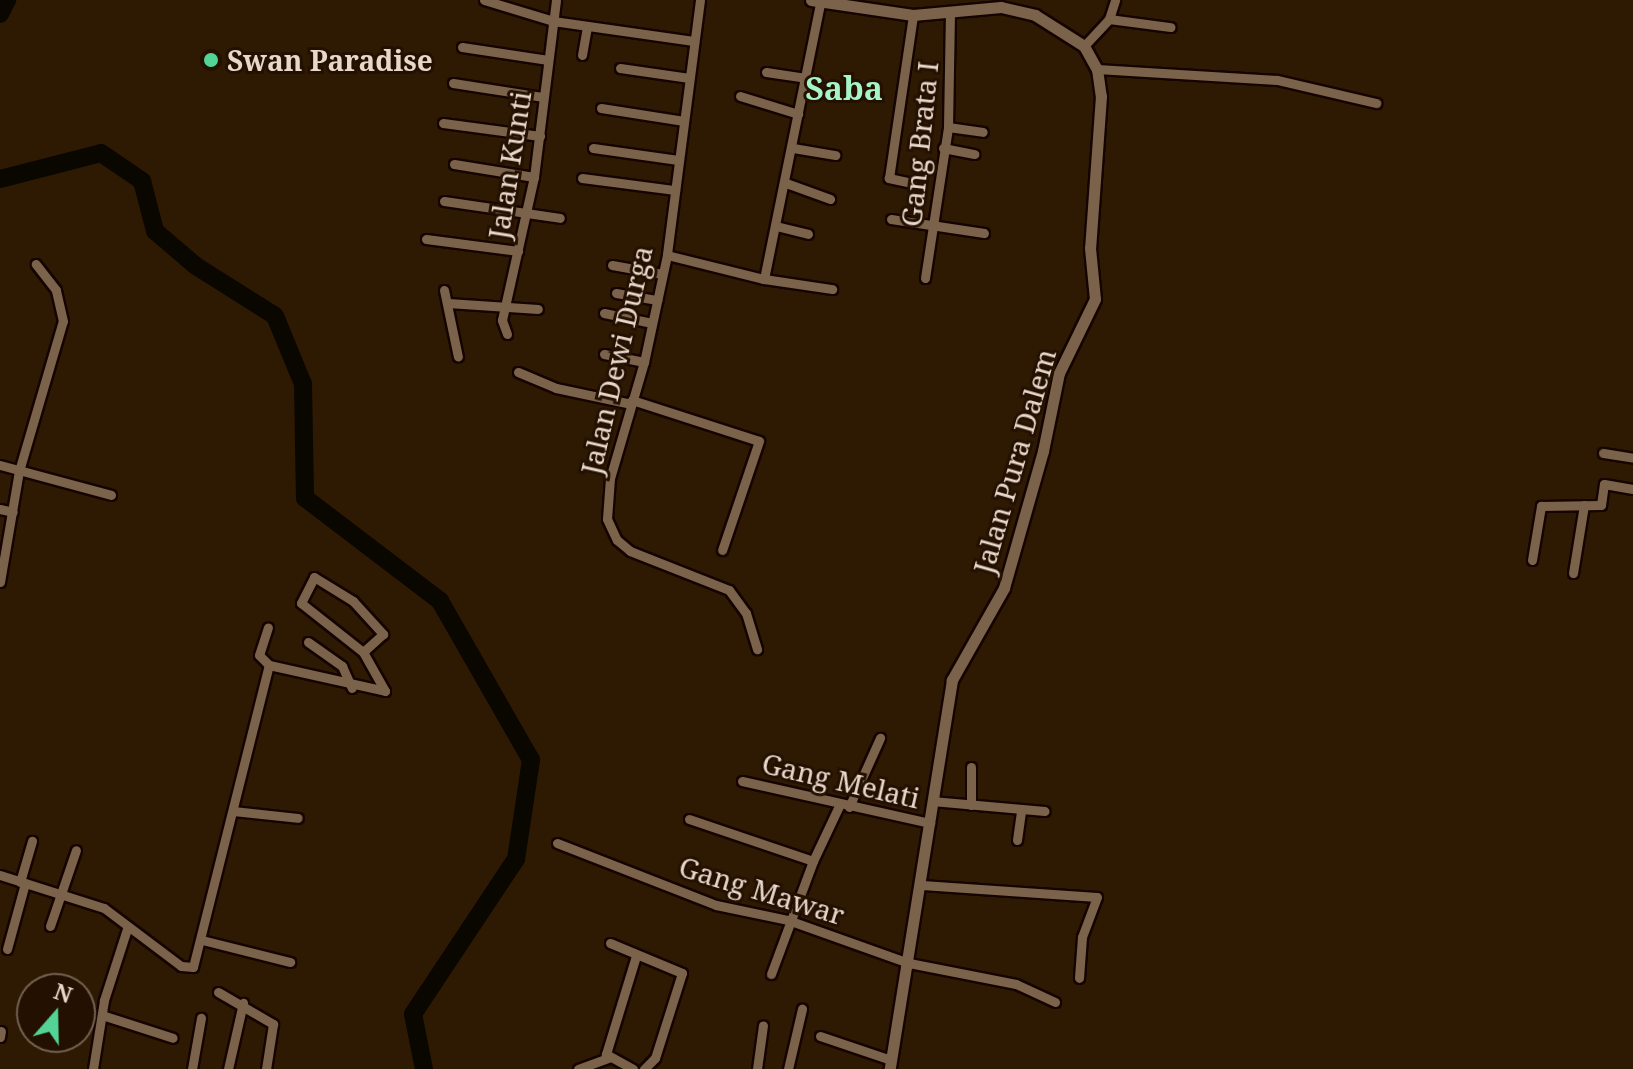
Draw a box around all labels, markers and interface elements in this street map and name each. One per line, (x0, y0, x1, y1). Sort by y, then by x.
place label: Swan Paradise (227, 43, 433, 77)
marker: Swan Paradise (202, 51, 220, 69)
street label: Gang Brata I (894, 60, 944, 228)
district label: Saba (805, 69, 883, 107)
street label: Jalan Kunti (481, 89, 537, 241)
street label: Jalan Dewi Durga (573, 243, 659, 477)
street label: Jalan Pura Dalem (966, 345, 1062, 577)
street label: Gang Melati (759, 746, 923, 814)
street label: Gang Mawar (675, 849, 849, 931)
north arrow (16, 973, 96, 1053)
text: N (50, 975, 77, 1009)

